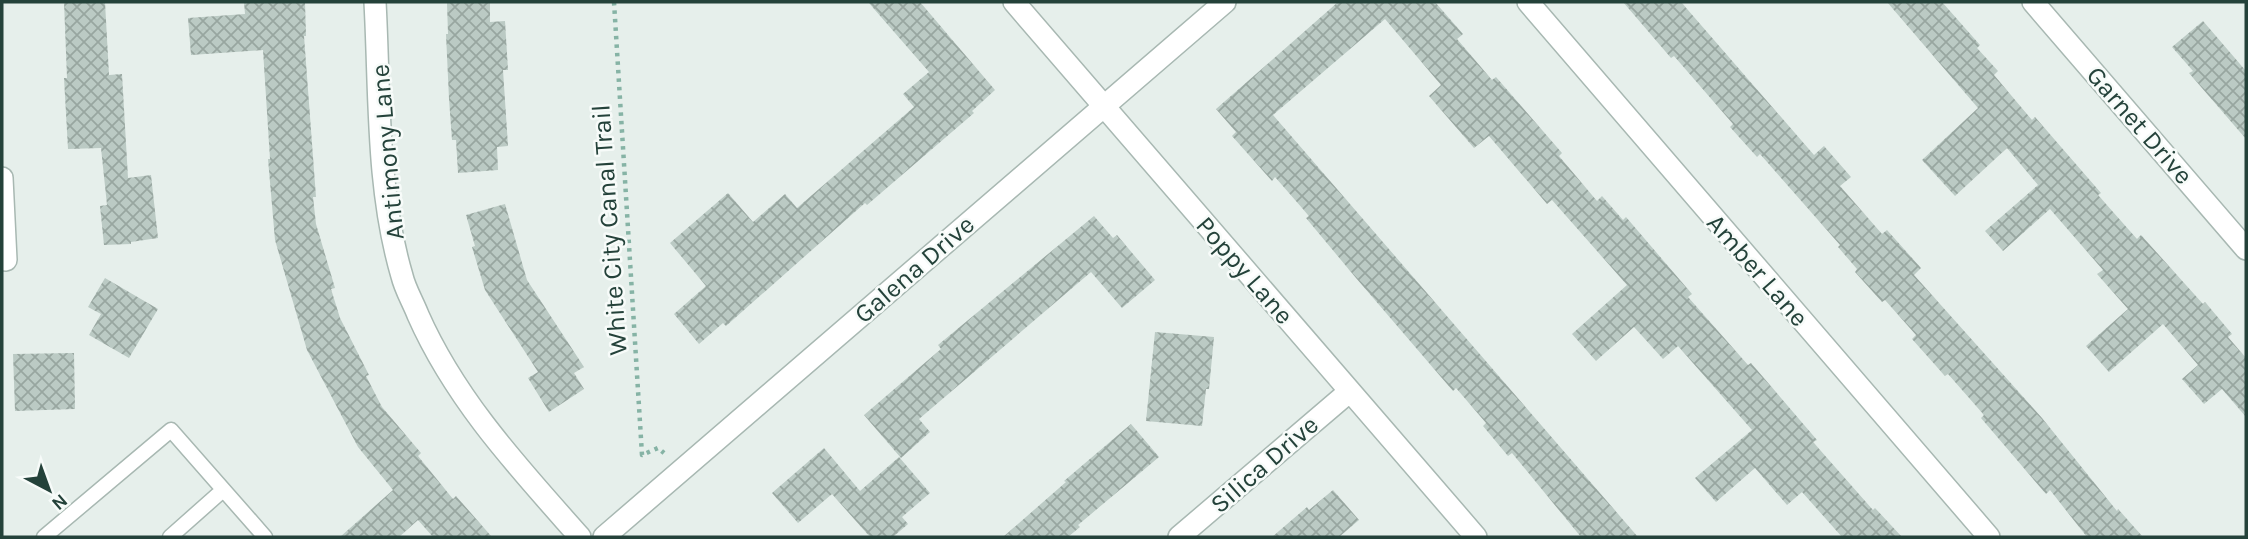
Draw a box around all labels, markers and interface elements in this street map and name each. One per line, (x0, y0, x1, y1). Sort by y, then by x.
street label: Garnet Drive (2080, 60, 2199, 191)
street label: Antimony Lane (364, 63, 411, 241)
street label: White City Canal Trail (585, 104, 634, 356)
street label: Amber Lane (1700, 208, 1815, 333)
street label: Galena Drive (848, 209, 981, 330)
street label: Poppy Lane (1189, 210, 1300, 331)
street label: Silica Drive (1204, 409, 1325, 520)
north arrow (14, 455, 84, 525)
text: N (47, 489, 72, 515)

